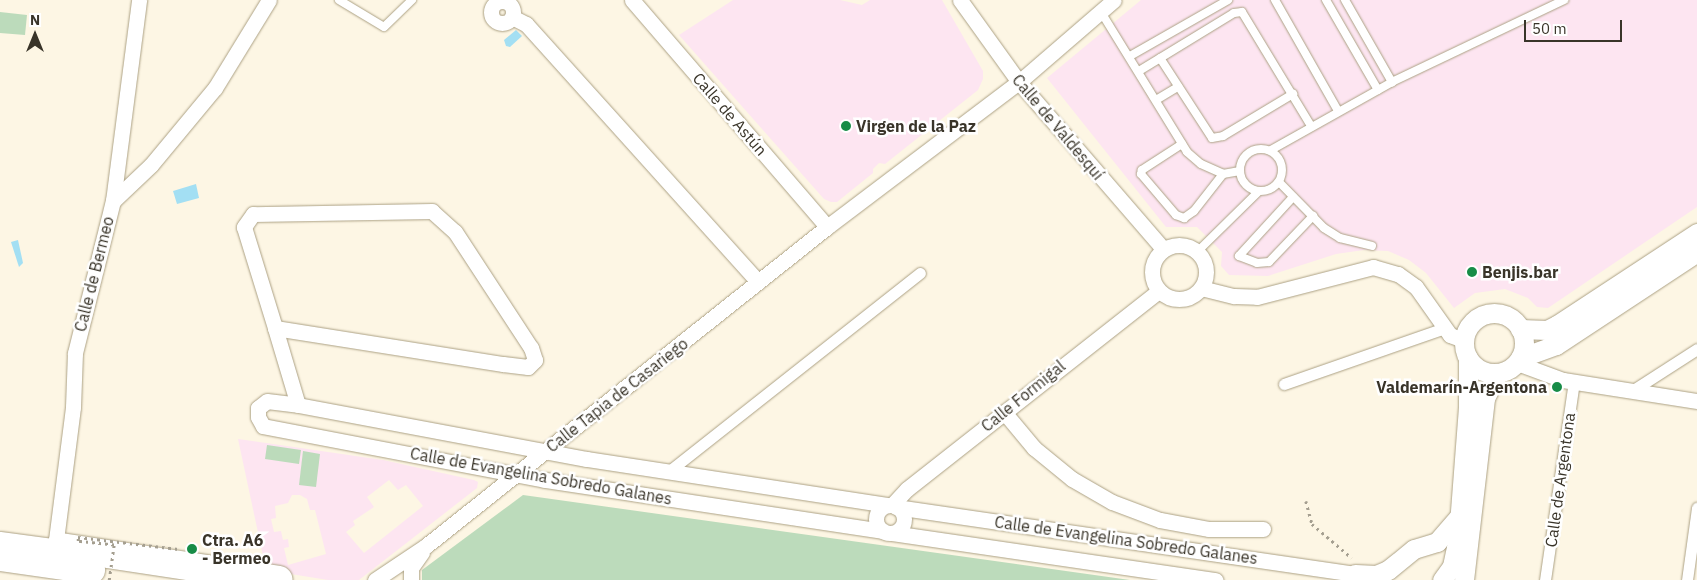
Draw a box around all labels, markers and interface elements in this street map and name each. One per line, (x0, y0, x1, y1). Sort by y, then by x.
north arrow (10, 10, 60, 60)
scale bar (1527, 10, 1624, 42)
text: N (30, 11, 40, 29)
text: 50 m (1532, 19, 1567, 38)
street label: Calle de Astún (689, 69, 771, 159)
street label: Calle de Valdesquí (1008, 70, 1108, 184)
place label: Virgen de la Paz (856, 116, 976, 136)
marker: Virgen de la Paz (840, 120, 852, 132)
street label: Calle de Bermeo (70, 214, 118, 334)
place label: Benjis.bar (1482, 262, 1559, 282)
marker: Benjis.bar (1466, 266, 1478, 278)
street label: Calle Tapia de Casariego (542, 334, 692, 456)
street label: Calle Formigal (977, 356, 1069, 436)
place label: Valdemarín-Argentona (1376, 377, 1547, 397)
marker: Valdemarín-Argentona (1551, 381, 1563, 393)
street label: Calle de Argentona (1541, 412, 1579, 548)
street label: Calle de Evangelina Sobredo Galanes (409, 443, 673, 509)
street label: Calle de Evangelina Sobredo Galanes (993, 512, 1259, 568)
place label: Ctra. A6 - Bermeo (202, 530, 271, 568)
marker: Ctra. A6 - Bermeo (186, 543, 198, 555)

